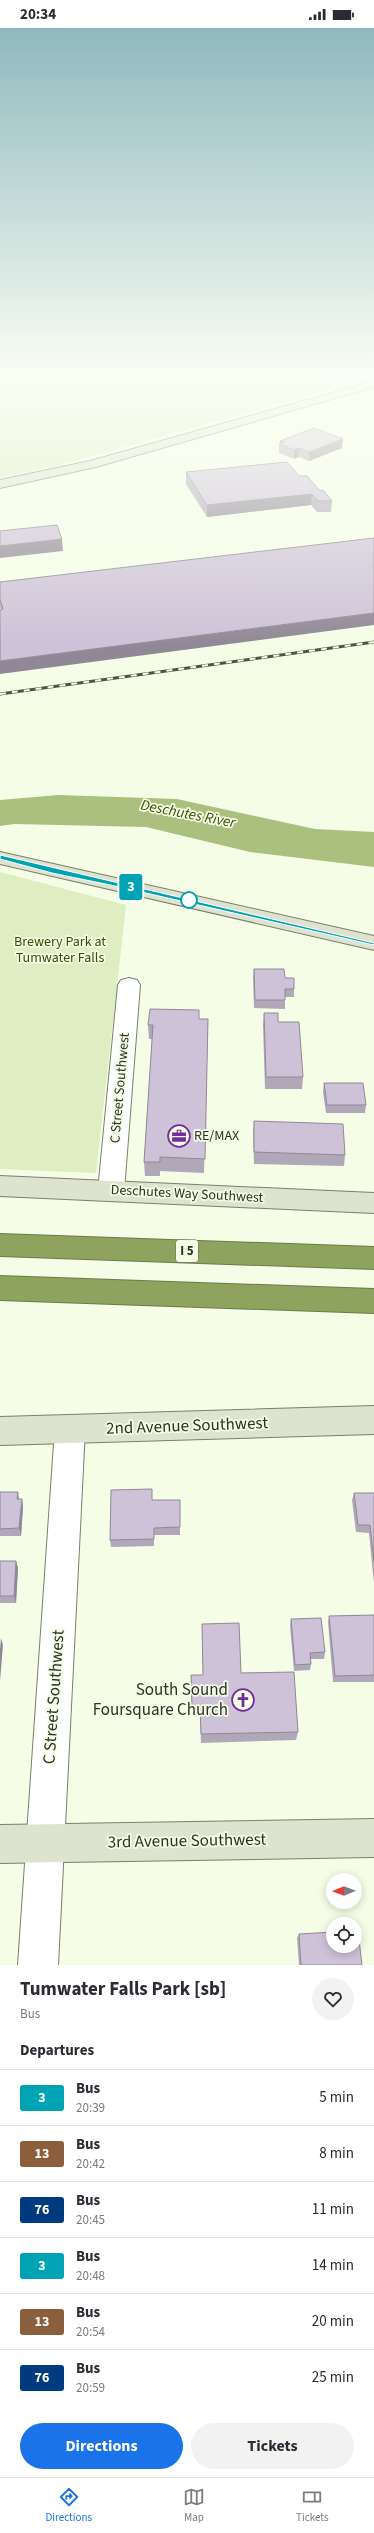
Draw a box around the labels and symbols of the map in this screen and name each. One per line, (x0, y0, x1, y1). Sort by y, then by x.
water label: Deschutes River (139, 795, 238, 834)
line badge: 3 (118, 874, 144, 900)
unlabelled marker (180, 891, 198, 909)
park label: Brewery Park at Tumwater Falls (14, 932, 106, 968)
street label: C Street Southwest (105, 1032, 135, 1144)
office icon: RE/MAX (166, 1123, 192, 1149)
place label: RE/MAX (194, 1126, 239, 1146)
street label: Deschutes Way Southwest (110, 1180, 264, 1208)
road number: I 5 (176, 1240, 198, 1262)
street label: 2nd Avenue Southwest (106, 1411, 269, 1441)
street label: C Street Southwest (37, 1629, 71, 1765)
place label: South Sound Foursquare Church (93, 1678, 228, 1722)
church icon: South Sound Foursquare Church (230, 1687, 256, 1713)
street label: 3rd Avenue Southwest (108, 1828, 267, 1854)
north arrow (326, 1873, 362, 1909)

